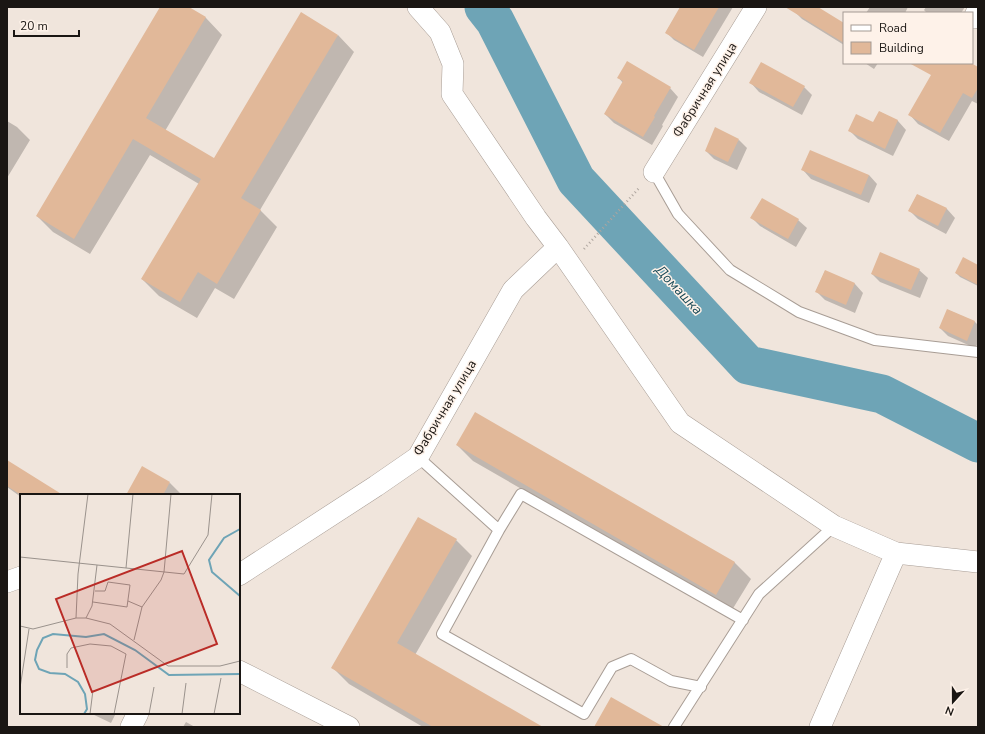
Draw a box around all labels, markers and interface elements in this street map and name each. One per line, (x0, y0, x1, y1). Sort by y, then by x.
scale bar (14, 12, 79, 38)
legend (843, 12, 973, 64)
text: 20 m (20, 18, 48, 34)
text: Road (879, 20, 907, 36)
street label: Фабричная улица (668, 39, 742, 141)
text: Building (879, 40, 924, 56)
water label: Домашка (650, 260, 707, 319)
street label: Фабричная улица (409, 357, 481, 459)
inset map (20, 494, 240, 714)
north arrow (933, 682, 973, 722)
text: N (943, 702, 956, 719)

